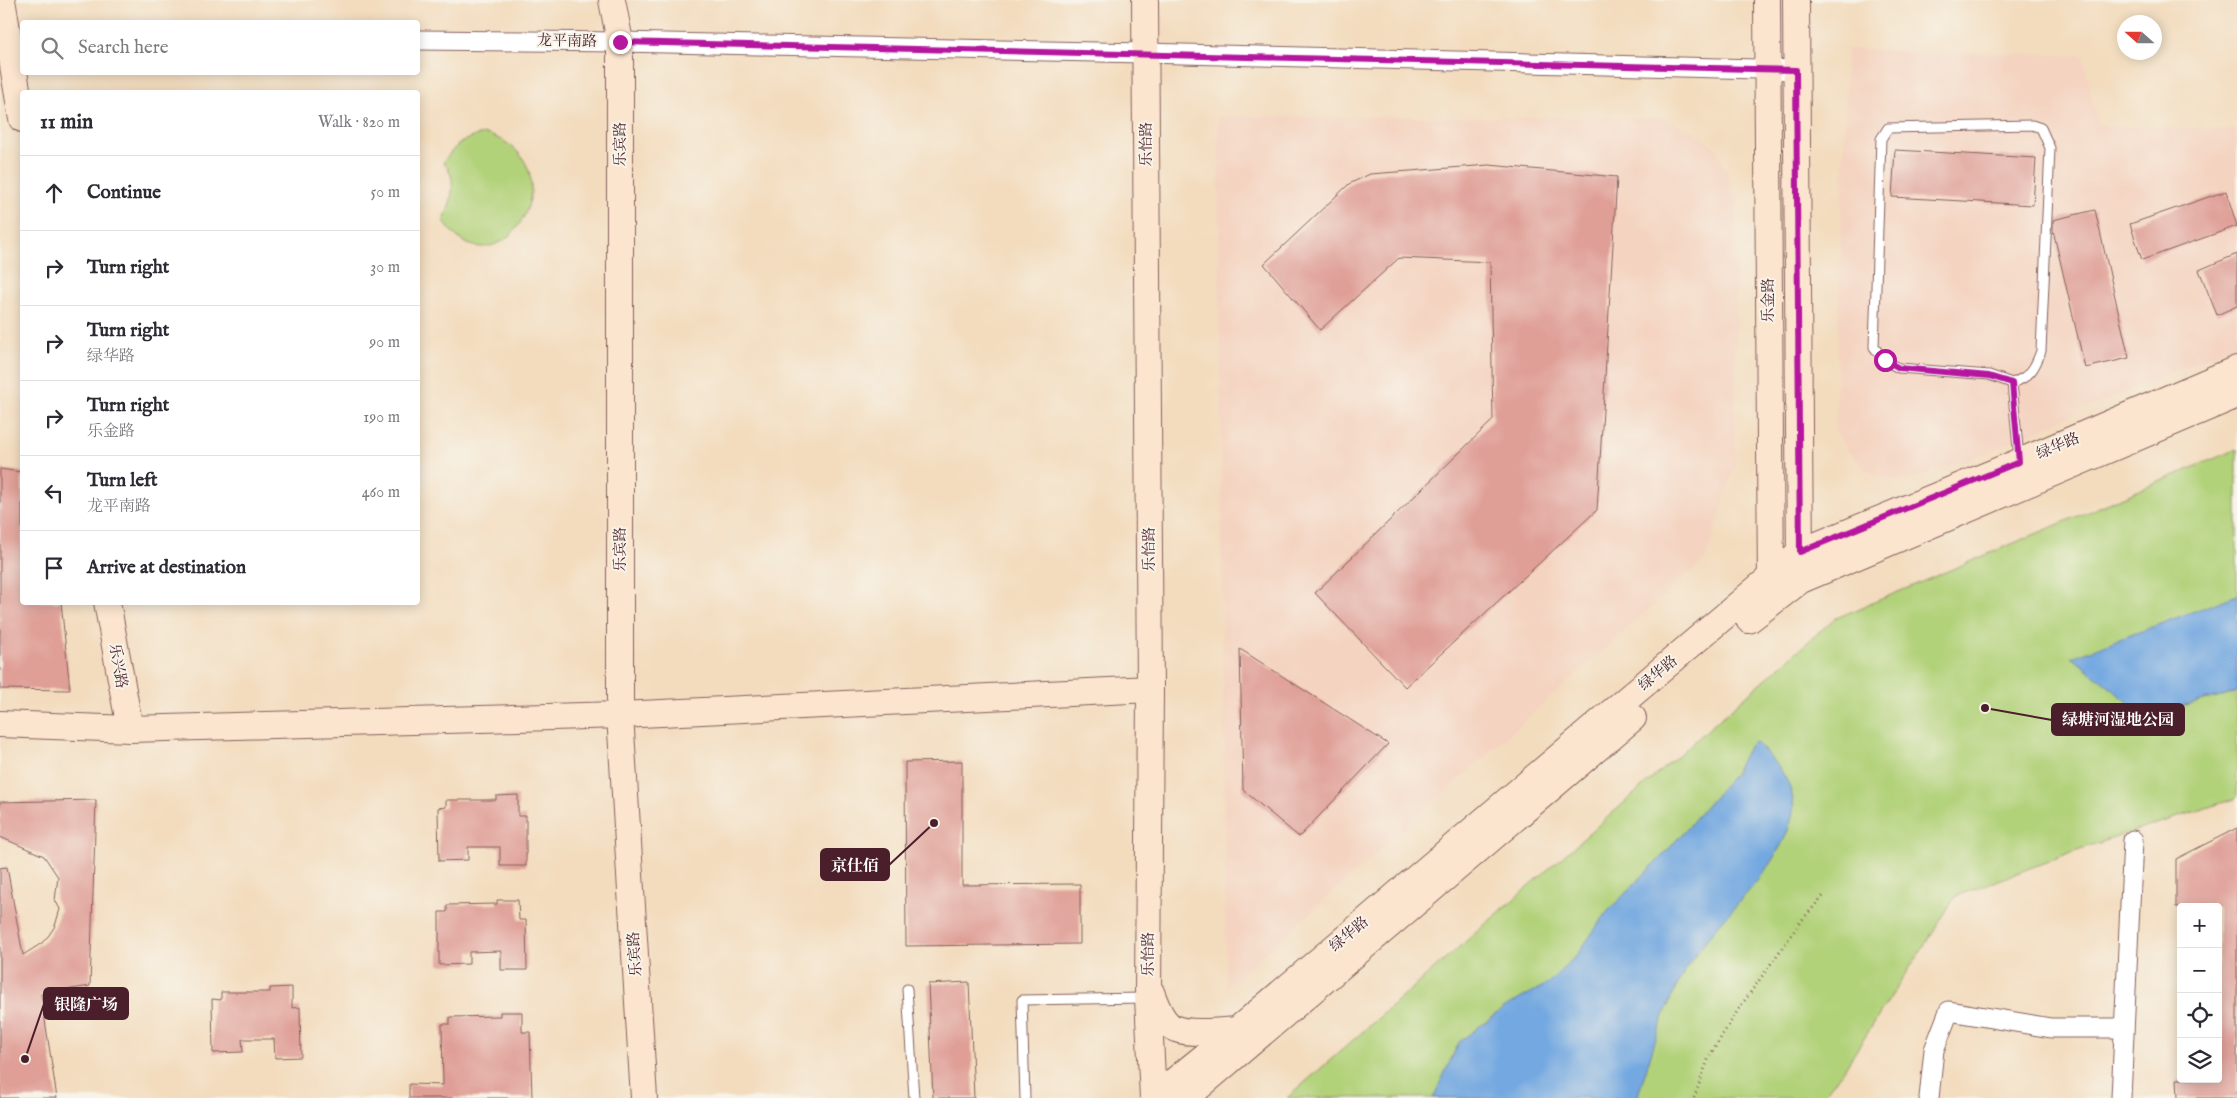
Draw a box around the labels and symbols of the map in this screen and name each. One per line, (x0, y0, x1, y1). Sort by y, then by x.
north arrow (2117, 15, 2162, 60)
street label: 龙平南路 (537, 31, 597, 51)
route end (609, 31, 632, 54)
street label: 乐宾路 (611, 121, 630, 167)
street label: 乐怡路 (1137, 121, 1156, 167)
street label: 乐金路 (1759, 277, 1778, 323)
route start (1874, 349, 1897, 372)
street label: 绿华路 (2034, 428, 2082, 464)
street label: 乐宾路 (611, 526, 630, 572)
street label: 乐怡路 (1140, 526, 1159, 572)
street label: 乐兴路 (105, 642, 131, 690)
street label: 绿华路 (1635, 651, 1681, 695)
callout: 绿塘河湿地公园 (2052, 704, 2184, 735)
text: 绿塘河湿地公园 (2062, 710, 2174, 731)
callout: 京仕佰 (821, 849, 889, 880)
text: 京仕佰 (831, 856, 879, 877)
street label: 绿华路 (1326, 912, 1372, 956)
street label: 乐宾路 (624, 931, 646, 977)
street label: 乐怡路 (1139, 931, 1158, 977)
callout: 银隆广场 (44, 988, 128, 1019)
text: 银隆广场 (54, 996, 118, 1016)

